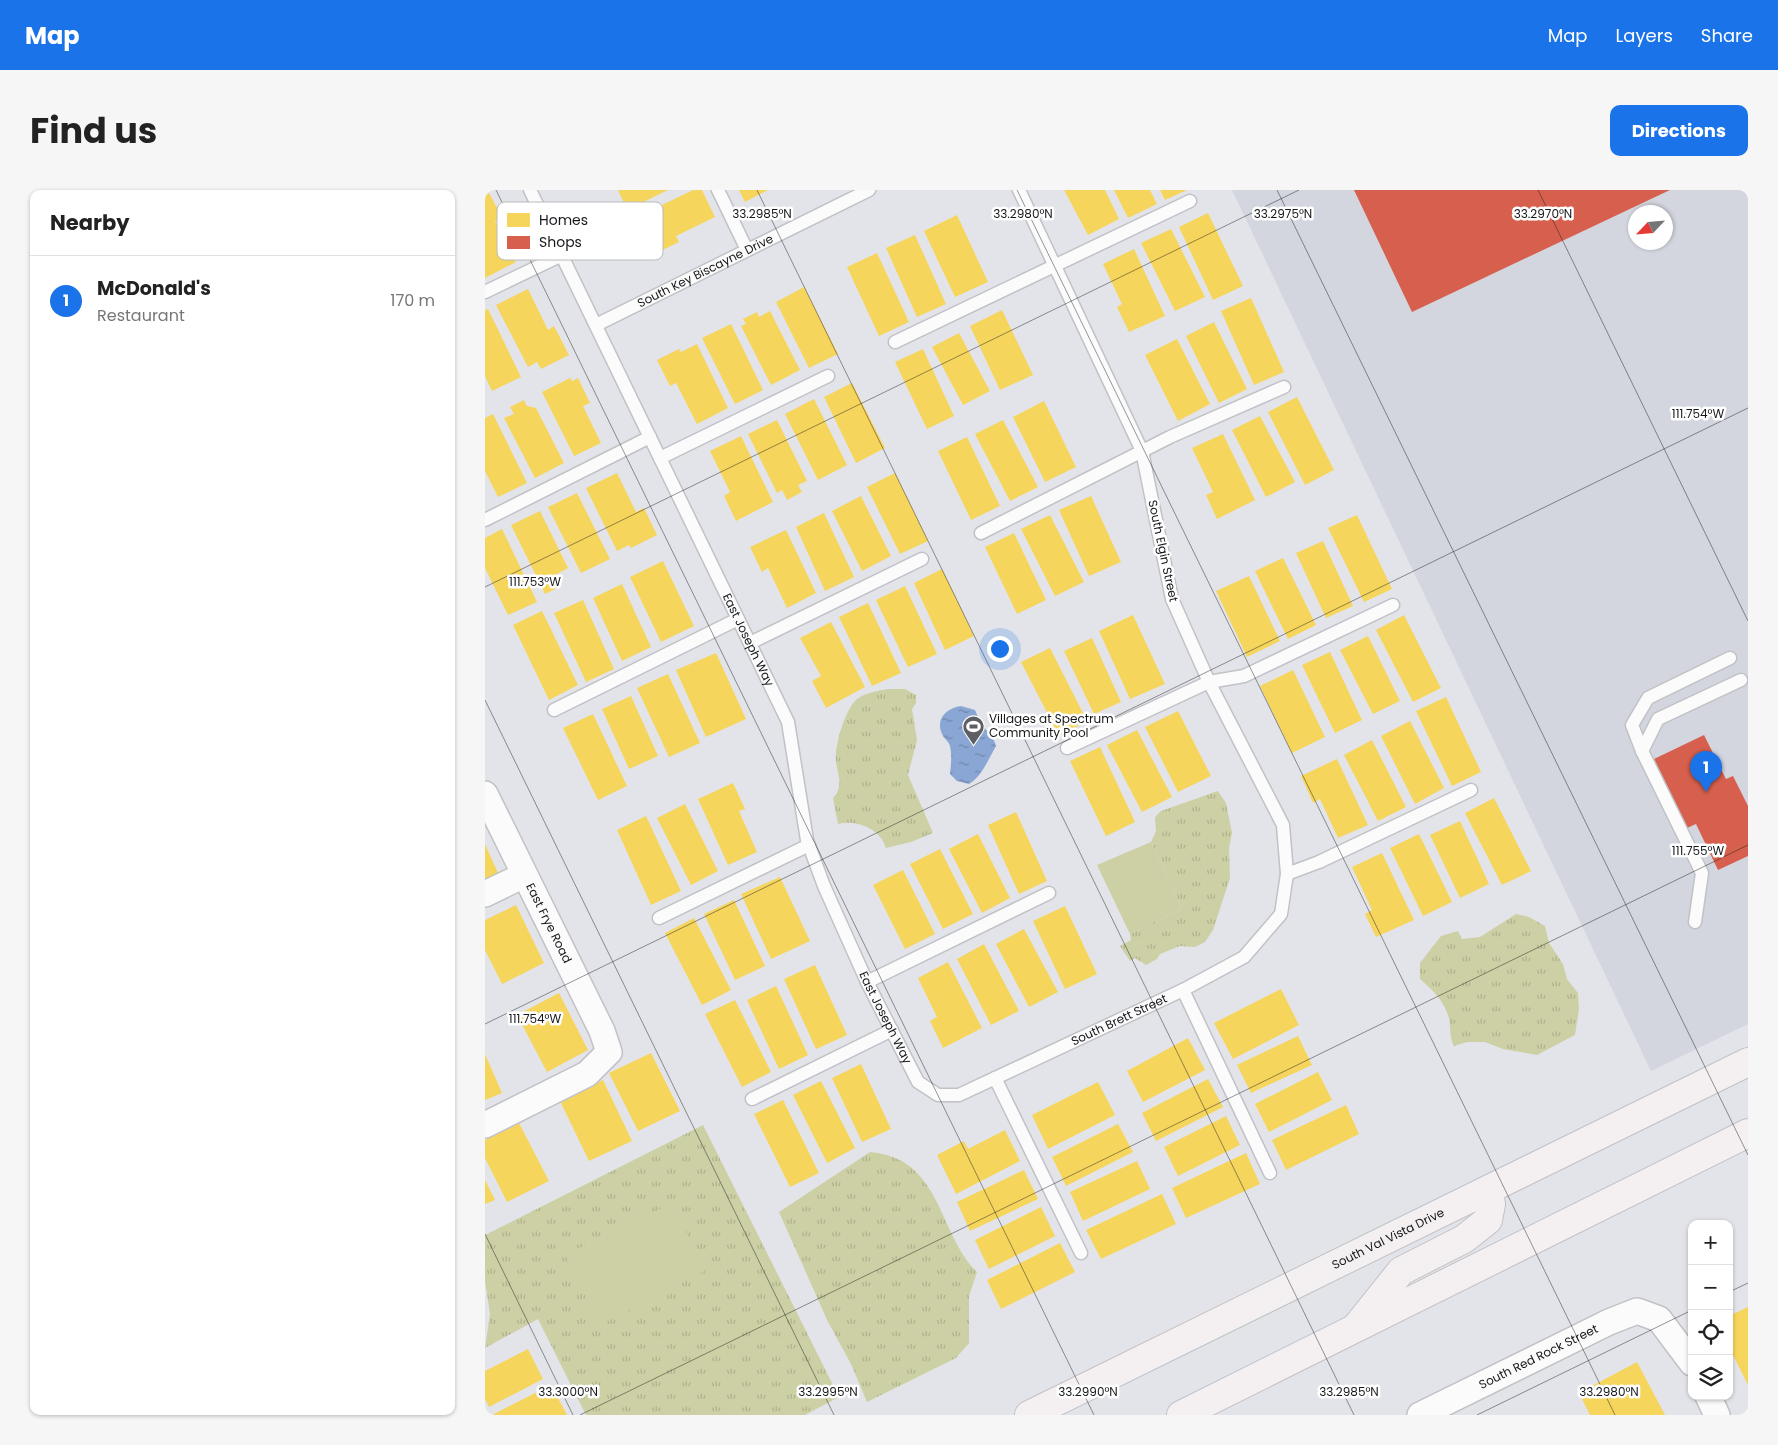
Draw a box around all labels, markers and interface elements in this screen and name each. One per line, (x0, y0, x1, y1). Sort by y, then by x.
text: Map (25, 19, 80, 52)
text: Map (1548, 23, 1588, 48)
text: Layers (1616, 23, 1673, 48)
text: Share (1701, 23, 1753, 48)
button: Directions (1610, 105, 1748, 156)
text: Find us (30, 106, 157, 155)
legend (497, 202, 663, 260)
text: 33.2985°N (732, 205, 792, 222)
text: 33.2980°N (993, 205, 1053, 222)
text: 33.2975°N (1254, 205, 1312, 222)
text: 33.2970°N (1514, 205, 1572, 222)
north arrow (1628, 205, 1673, 250)
text: Nearby (50, 208, 130, 237)
text: Homes (539, 210, 588, 230)
street label: South Key Biscayne Drive (634, 230, 776, 311)
text: Shops (539, 232, 582, 252)
text: McDonald's (97, 275, 211, 302)
text: 1 (63, 289, 69, 312)
text: 170 m (390, 289, 435, 312)
text: Restaurant (97, 304, 185, 327)
text: 111.754°W (1672, 405, 1724, 422)
street label: South Elgin Street (1144, 498, 1183, 603)
text: 111.753°W (509, 573, 561, 590)
street label: East Joseph Way (719, 590, 779, 689)
your location (987, 636, 1013, 662)
place label: Villages at Spectrum Community Pool (989, 710, 1114, 741)
sports icon: Villages at Spectrum Community Pool (961, 714, 985, 745)
pin: 1 (1690, 751, 1722, 792)
text: 111.755°W (1672, 842, 1724, 859)
street label: East Frye Road (522, 880, 576, 966)
street label: East Joseph Way (855, 968, 916, 1067)
street label: South Brett Street (1068, 990, 1170, 1049)
text: 111.754°W (509, 1010, 561, 1027)
street label: South Val Vista Drive (1329, 1203, 1447, 1273)
map controls (1688, 1220, 1733, 1400)
button: + (1688, 1220, 1733, 1265)
button: − (1688, 1265, 1733, 1310)
button: locate (1688, 1310, 1733, 1355)
street label: South Red Rock Street (1476, 1320, 1601, 1393)
button: layers (1688, 1355, 1733, 1400)
text: 33.3000°N (538, 1383, 598, 1400)
text: 33.2995°N (798, 1383, 858, 1400)
text: 33.2990°N (1058, 1383, 1118, 1400)
text: 33.2985°N (1319, 1383, 1379, 1400)
text: 33.2980°N (1579, 1383, 1639, 1400)

